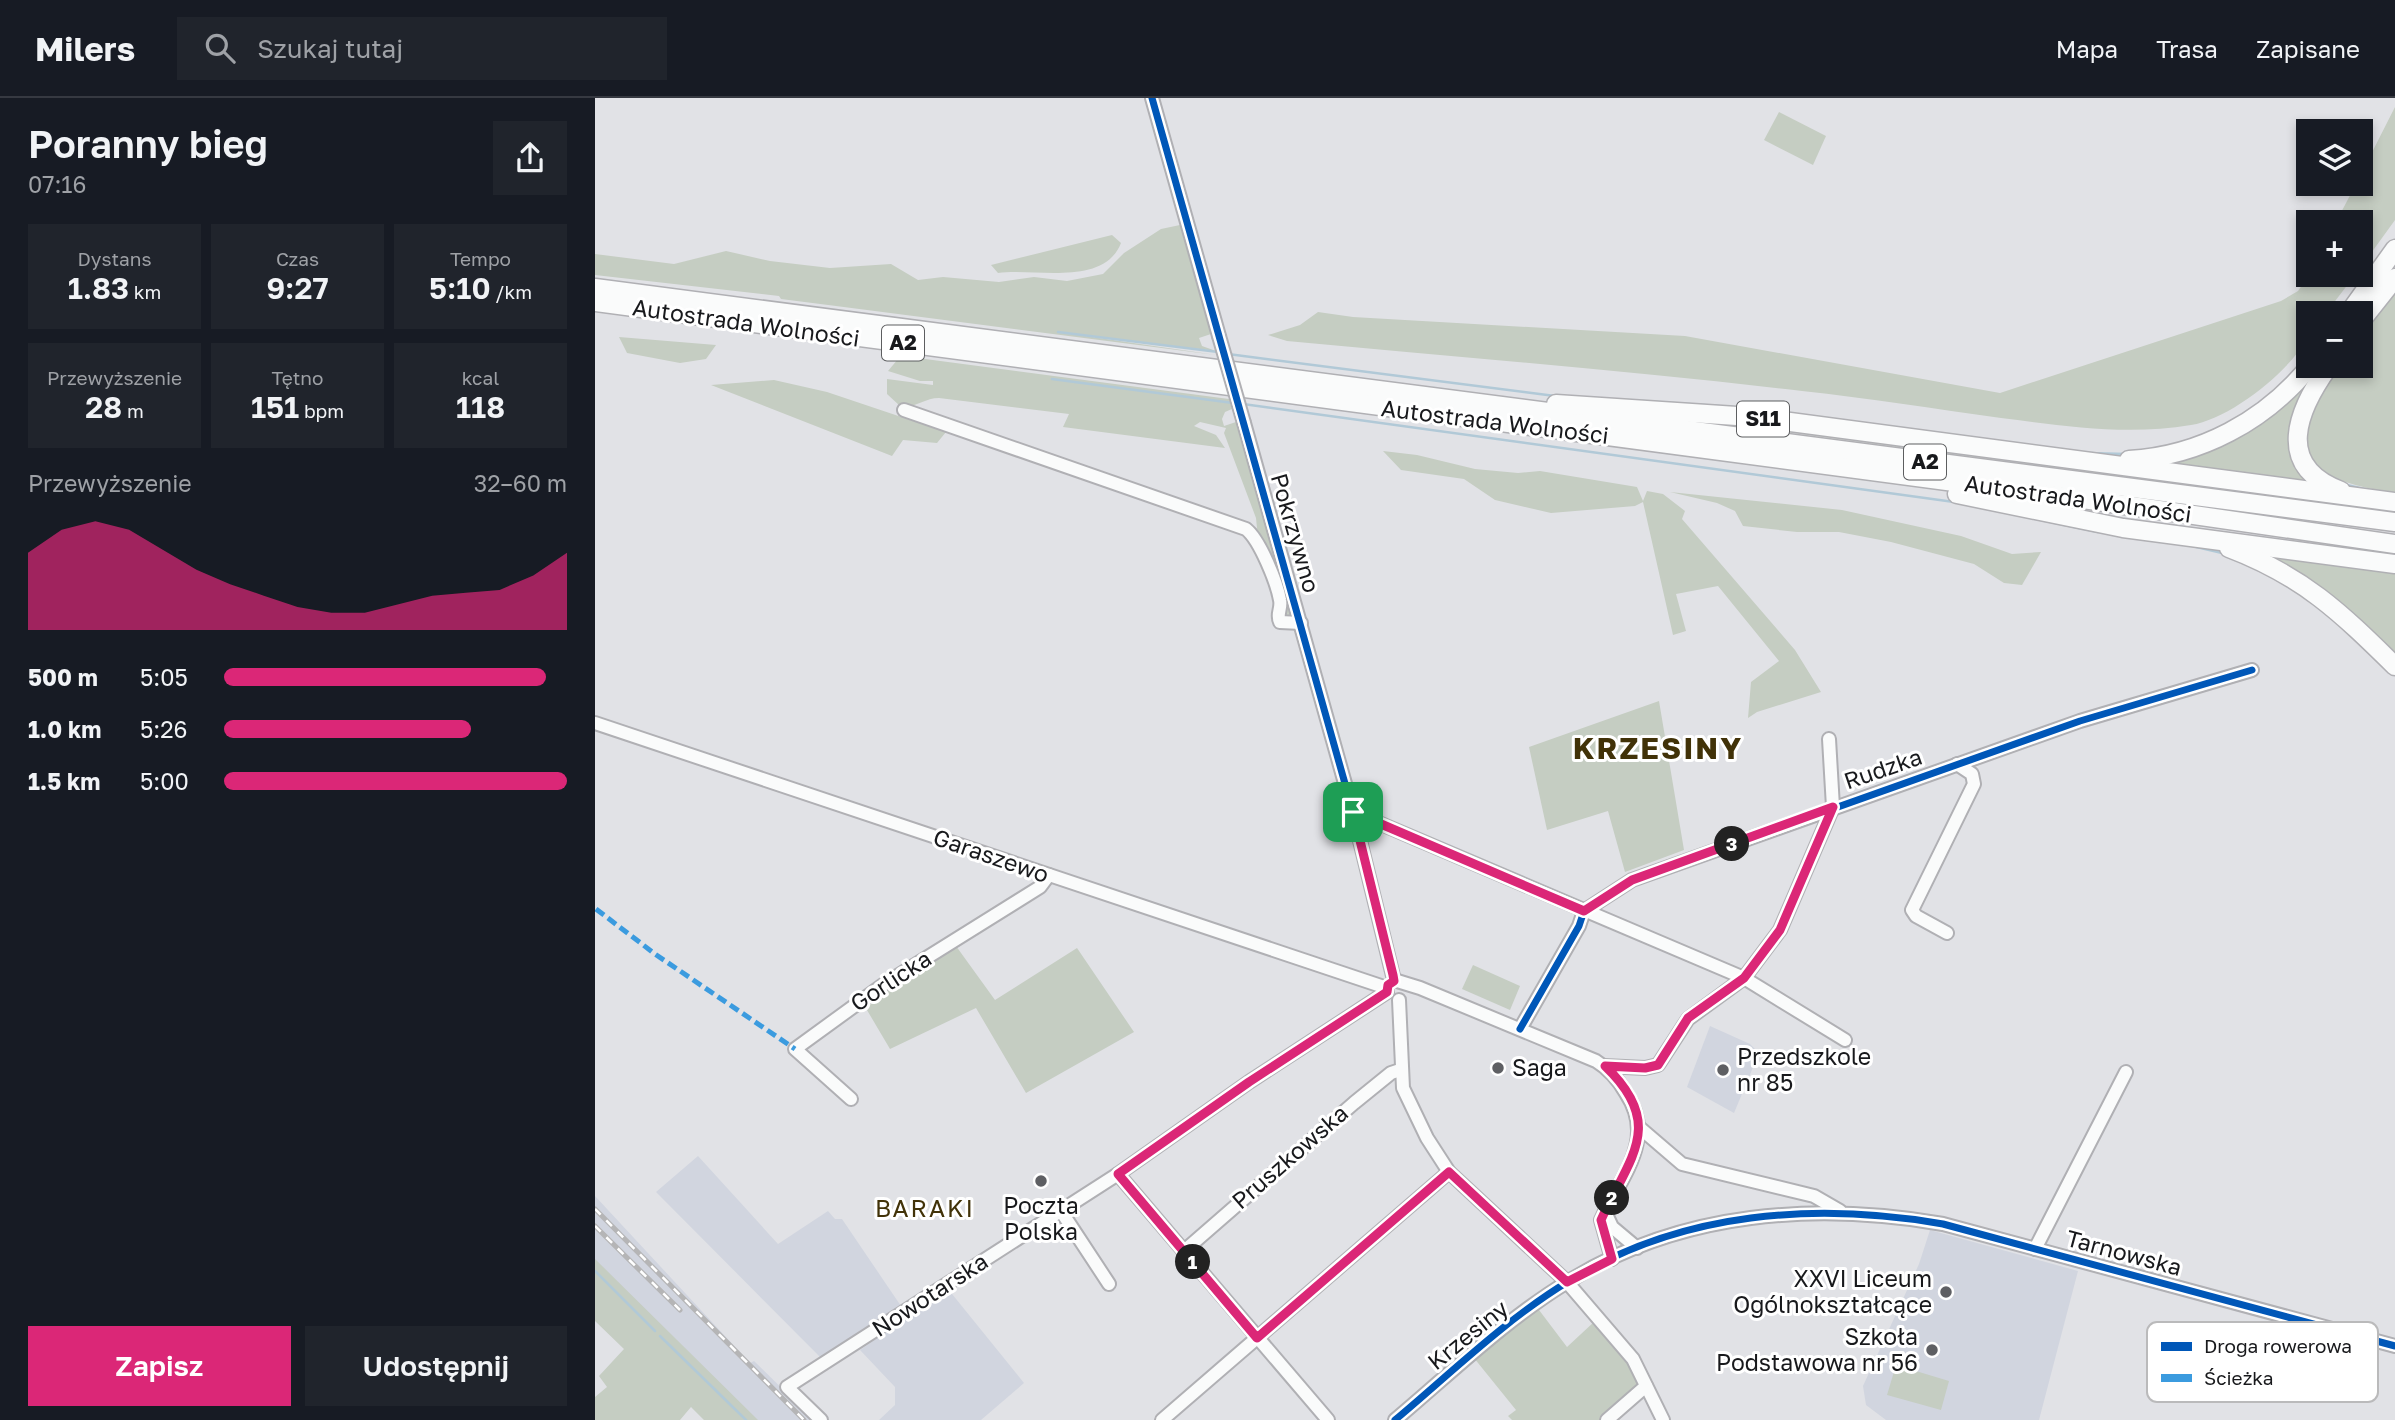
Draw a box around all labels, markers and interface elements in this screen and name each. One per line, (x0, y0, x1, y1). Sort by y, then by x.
search box (177, 17, 667, 80)
text: Milers (35, 29, 135, 68)
icon: search (201, 29, 239, 67)
text: Szukaj tutaj (257, 33, 403, 64)
text: Mapa (2056, 34, 2118, 63)
text: Trasa (2156, 34, 2218, 63)
text: Zapisane (2256, 34, 2360, 63)
map controls (2296, 119, 2373, 378)
button: layers (2296, 119, 2373, 196)
text: Poranny bieg (28, 121, 268, 166)
button: share (493, 121, 567, 195)
text: 07:16 (28, 170, 86, 198)
button: + (2296, 210, 2373, 287)
text: Dystans (77, 247, 152, 270)
text: Czas (276, 247, 319, 270)
text: Tempo (450, 247, 511, 270)
text: 1.83 (68, 270, 129, 306)
text: 9:27 (266, 270, 329, 306)
text: 5:10 (429, 270, 491, 306)
text: km (129, 280, 161, 303)
text: /km (491, 280, 532, 303)
street label: Autostrada Wolności (631, 292, 861, 352)
button: − (2296, 301, 2373, 378)
road number: A2 (882, 326, 924, 360)
text: Przewyższenie (47, 366, 182, 389)
text: Tętno (272, 366, 323, 389)
text: kcal (462, 366, 499, 389)
text: 28 (85, 389, 122, 425)
text: 151 (251, 389, 299, 425)
text: 118 (456, 389, 505, 425)
street label: Autostrada Wolności (1380, 393, 1610, 449)
text: m (122, 399, 144, 422)
text: bpm (299, 399, 344, 422)
road number: S11 (1737, 402, 1789, 436)
road number: A2 (1904, 444, 1946, 480)
street label: Autostrada Wolności (1963, 468, 2193, 528)
text: Przewyższenie (28, 469, 192, 497)
text: 32–60 m (474, 469, 567, 497)
street label: Pokrzywno (1266, 470, 1326, 596)
text: 500 m (28, 663, 98, 691)
text: 5:05 (140, 663, 188, 691)
text: 1.0 km (28, 715, 101, 743)
text: 5:26 (140, 715, 188, 743)
district label: KRZESINY (1573, 730, 1743, 766)
street label: Rudzka (1840, 742, 1925, 794)
text: 1.5 km (28, 767, 100, 795)
text: 5:00 (140, 767, 189, 795)
pin (1323, 782, 1383, 842)
icon: arrive (1334, 793, 1372, 831)
street label: Garaszewo (930, 822, 1053, 888)
pin: 3 (1715, 826, 1749, 862)
text: 3 (1726, 832, 1737, 855)
street label: Gorlicka (845, 944, 936, 1017)
place label: Przedszkole nr 85 (1737, 1042, 1871, 1096)
place label: Saga (1512, 1053, 1567, 1081)
marker: Saga (1490, 1060, 1506, 1076)
marker: Przedszkole nr 85 (1715, 1062, 1731, 1078)
street label: Pruszkowska (1226, 1098, 1353, 1214)
marker: Poczta Polska (1033, 1173, 1049, 1189)
pin: 2 (1595, 1180, 1629, 1216)
text: 2 (1606, 1186, 1617, 1209)
place label: Poczta Polska (1003, 1191, 1079, 1245)
district label: BARAKI (875, 1193, 975, 1222)
street label: Tarnowska (2063, 1223, 2185, 1281)
pin: 1 (1175, 1244, 1211, 1280)
street label: Nowotarska (866, 1246, 993, 1342)
text: 1 (1188, 1250, 1197, 1273)
place label: XXVI Liceum Ogólnokształcące (1733, 1264, 1932, 1318)
marker: XXVI Liceum Ogólnokształcące (1938, 1284, 1954, 1300)
street label: Krzesiny (1422, 1293, 1513, 1375)
place label: Szkoła Podstawowa nr 56 (1716, 1322, 1918, 1376)
legend (2147, 1322, 2378, 1402)
button: Zapisz (28, 1326, 291, 1406)
button: Udostępnij (305, 1326, 567, 1406)
text: Droga rowerowa (2204, 1334, 2352, 1357)
marker: Szkoła Podstawowa nr 56 (1924, 1342, 1940, 1358)
text: Ścieżka (2204, 1366, 2274, 1389)

